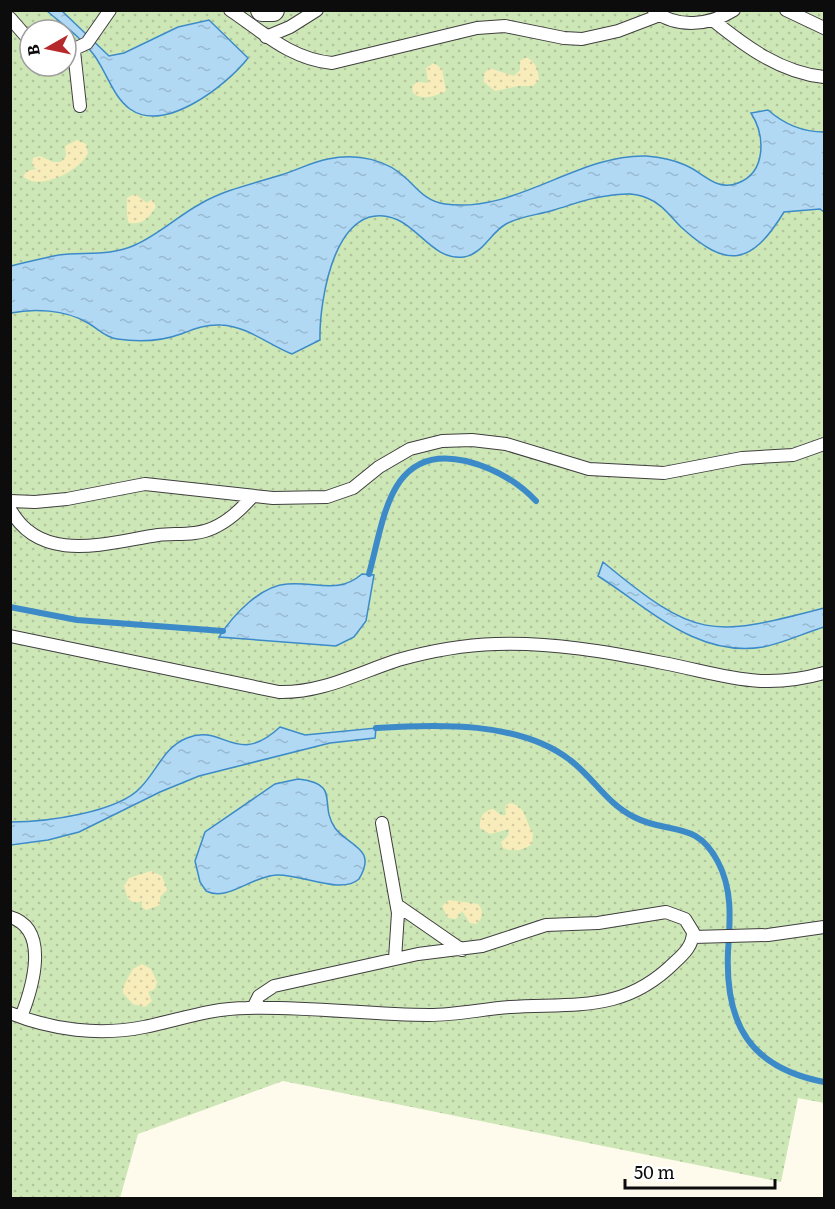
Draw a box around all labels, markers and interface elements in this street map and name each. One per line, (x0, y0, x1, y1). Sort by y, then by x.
north arrow (18, 18, 78, 78)
text: B (19, 43, 45, 58)
scale bar (625, 1152, 775, 1190)
text: 50 m (634, 1158, 675, 1185)

